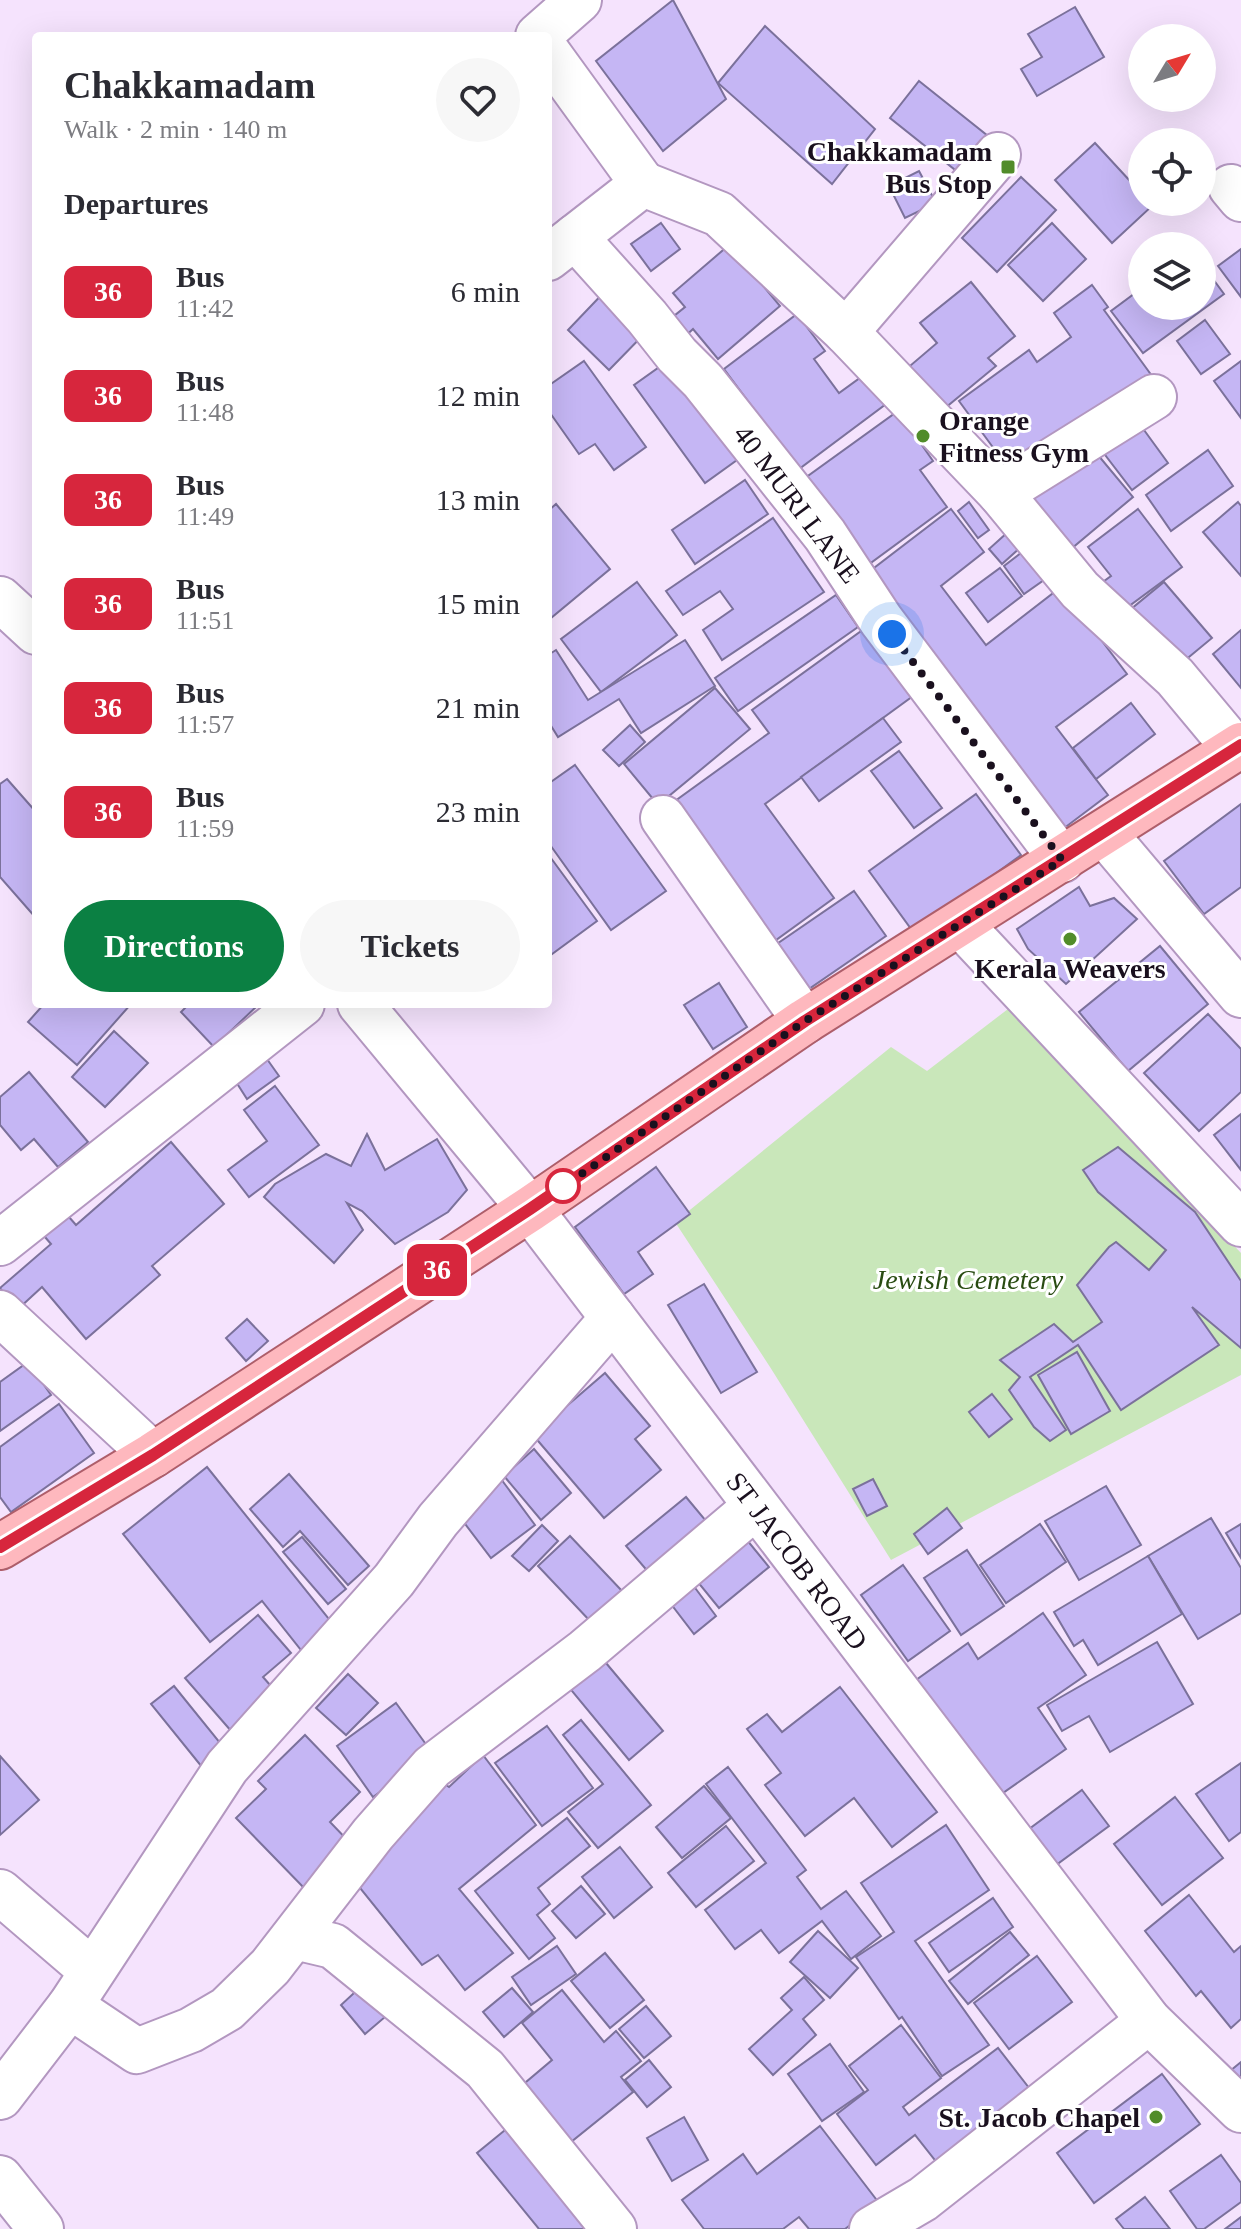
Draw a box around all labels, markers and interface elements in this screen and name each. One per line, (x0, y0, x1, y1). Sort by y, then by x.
north arrow (1128, 24, 1216, 112)
map controls (1128, 24, 1216, 320)
button: heart (436, 58, 520, 142)
text: Chakkamadam (64, 64, 315, 106)
text: Walk · 2 min · 140 m (64, 115, 287, 144)
button: locate (1128, 128, 1216, 216)
place label: Chakkamadam Bus Stop (807, 136, 992, 199)
marker: Chakkamadam Bus Stop (999, 158, 1017, 176)
text: Departures (64, 187, 208, 220)
button: layers (1128, 232, 1216, 320)
text: Bus (176, 260, 224, 293)
text: 6 min (451, 275, 520, 308)
text: 36 (94, 276, 122, 307)
text: 11:42 (176, 294, 234, 323)
text: Bus (176, 364, 224, 397)
text: 12 min (436, 379, 520, 412)
text: 36 (94, 380, 122, 411)
text: 11:48 (176, 398, 234, 427)
place label: Orange Fitness Gym (939, 405, 1089, 468)
street label: 40 MURI LANE (728, 419, 866, 589)
marker: Orange Fitness Gym (914, 427, 932, 445)
text: Bus (176, 468, 224, 501)
text: 13 min (436, 483, 520, 516)
text: 36 (94, 484, 122, 515)
text: 11:49 (176, 502, 234, 531)
text: Bus (176, 572, 224, 605)
text: 15 min (436, 587, 520, 620)
text: 36 (94, 588, 122, 619)
text: 11:51 (176, 606, 234, 635)
your location (872, 614, 912, 654)
text: Bus (176, 676, 224, 709)
text: 21 min (436, 691, 520, 724)
text: 36 (94, 692, 122, 723)
text: 11:57 (176, 710, 234, 739)
text: Bus (176, 780, 224, 813)
text: 23 min (436, 795, 520, 828)
text: 36 (94, 796, 122, 827)
text: 11:59 (176, 814, 234, 843)
button: Directions (64, 900, 284, 992)
button: Tickets (300, 900, 520, 992)
marker: Kerala Weavers (1061, 930, 1079, 948)
place label: Kerala Weavers (974, 953, 1166, 984)
unlabelled marker (546, 1169, 580, 1203)
line badge: 36 (401, 1244, 473, 1296)
text: 36 (423, 1254, 451, 1285)
park label: Jewish Cemetery (873, 1264, 1064, 1295)
street label: ST JACOB ROAD (720, 1466, 874, 1656)
place label: St. Jacob Chapel (939, 2102, 1140, 2133)
marker: St. Jacob Chapel (1147, 2108, 1165, 2126)

